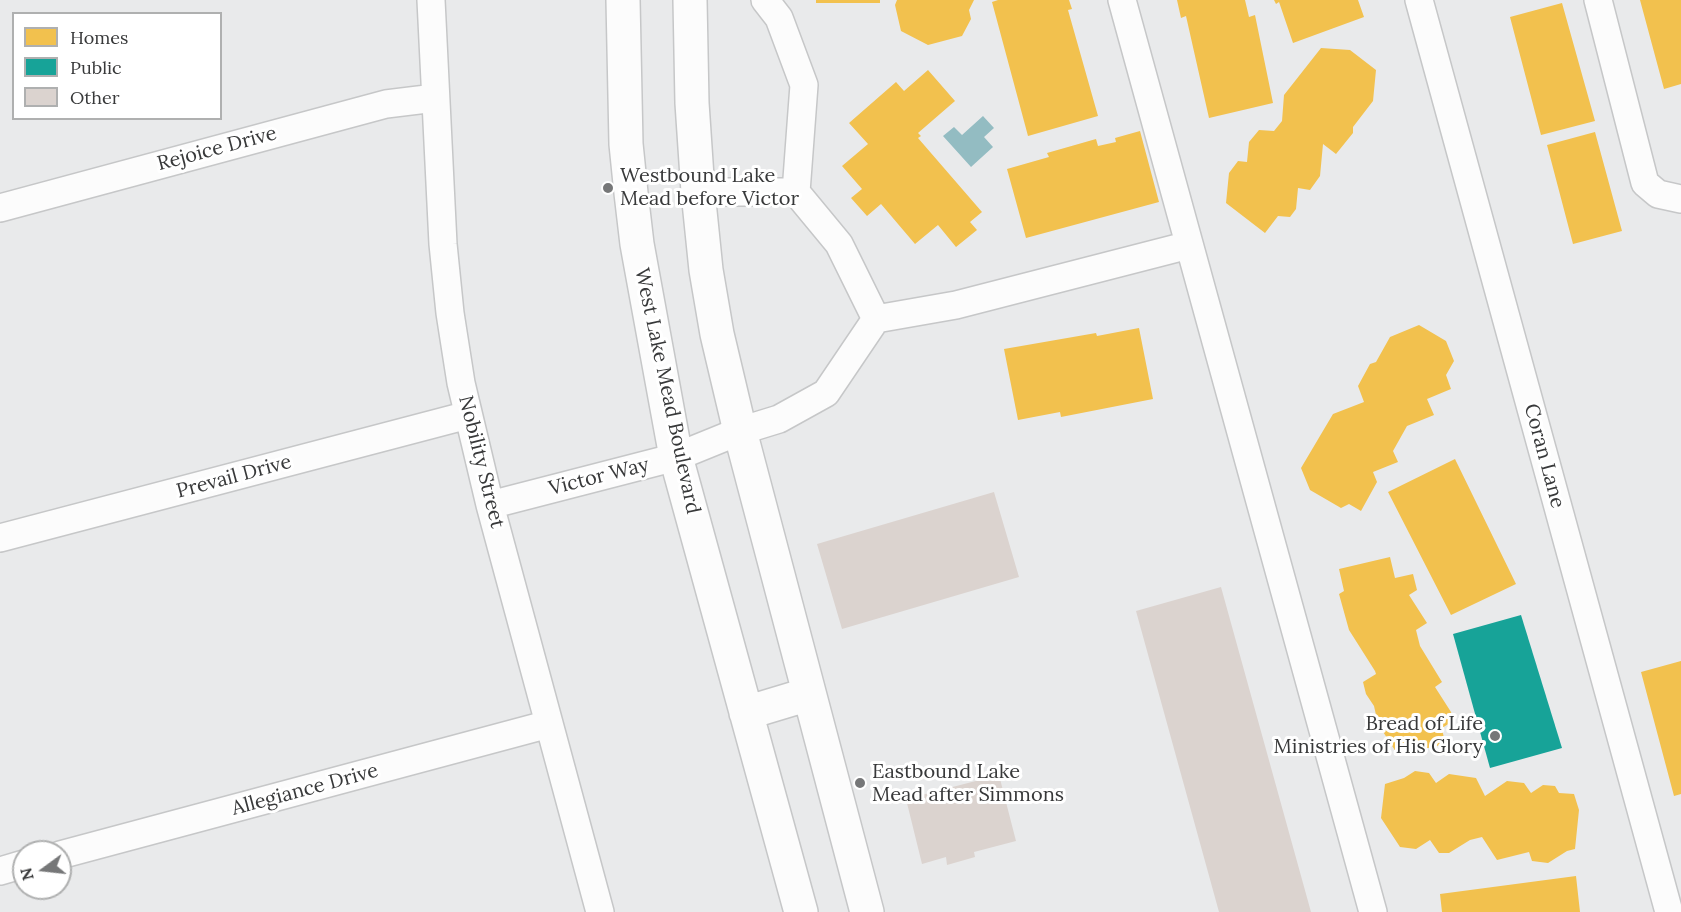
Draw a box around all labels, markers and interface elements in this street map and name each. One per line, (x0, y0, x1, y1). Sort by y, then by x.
legend (12, 12, 222, 120)
text: Homes (70, 26, 128, 49)
text: Public (70, 56, 122, 79)
text: Other (70, 86, 120, 109)
street label: Rejoice Drive (155, 122, 279, 176)
place label: Westbound Lake Mead before Victor (620, 164, 799, 211)
marker: Westbound Lake Mead before Victor (601, 181, 615, 195)
street label: West Lake Mead Boulevard (629, 266, 705, 516)
street label: Nobility Street (453, 393, 509, 531)
street label: Coran Lane (1519, 401, 1569, 511)
street label: Prevail Drive (174, 450, 294, 504)
street label: Victor Way (547, 453, 651, 501)
place label: Bread of Life Ministries of His Glory (1273, 712, 1483, 759)
marker: Bread of Life Ministries of His Glory (1488, 729, 1502, 743)
street label: Allegiance Drive (229, 759, 381, 821)
place label: Eastbound Lake Mead after Simmons (872, 760, 1064, 807)
marker: Eastbound Lake Mead after Simmons (853, 776, 867, 790)
north arrow (12, 840, 72, 900)
text: N (15, 866, 38, 883)

